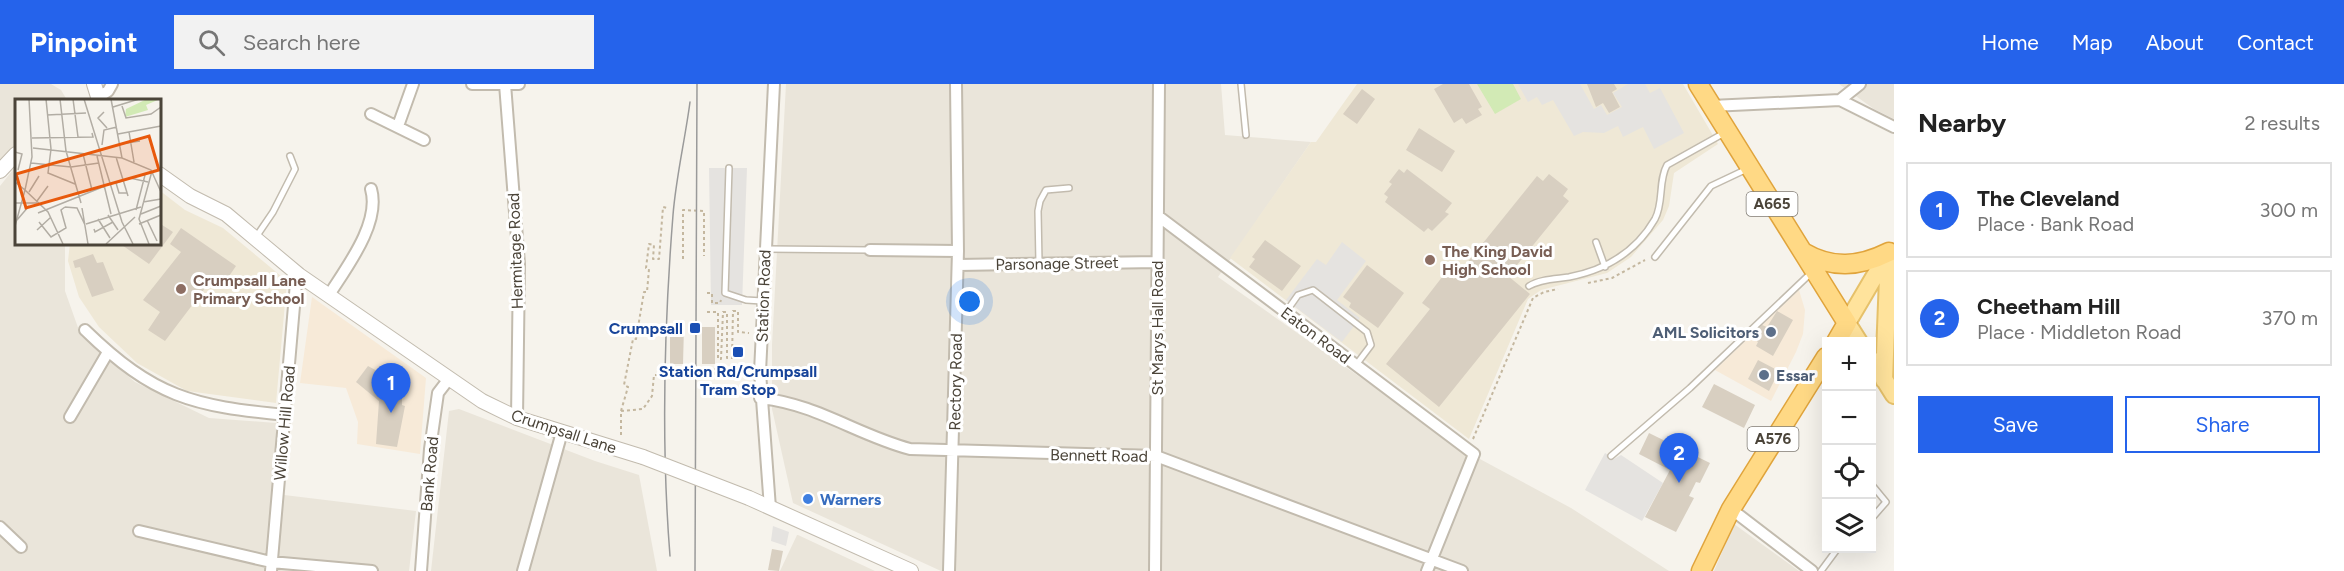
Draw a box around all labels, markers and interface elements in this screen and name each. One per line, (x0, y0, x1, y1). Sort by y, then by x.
search box (174, 15, 594, 69)
text: Pinpoint (30, 25, 138, 59)
icon: search (195, 26, 228, 59)
text: Search here (243, 29, 360, 56)
text: Home (1982, 30, 2039, 55)
text: Map (2072, 30, 2113, 55)
text: About (2146, 30, 2204, 55)
text: Contact (2237, 30, 2314, 55)
inset map (15, 99, 160, 244)
text: Nearby (1918, 107, 2006, 139)
text: 2 results (2244, 111, 2320, 135)
text: The Cleveland (1977, 185, 2120, 212)
street label: Hermitage Road (504, 192, 527, 310)
road number: A665 (1746, 192, 1798, 216)
text: 1 (1935, 198, 1944, 222)
text: 300 m (2260, 198, 2318, 222)
text: Place · Bank Road (1977, 212, 2134, 236)
place label: The King David High School (1442, 242, 1553, 279)
street label: Station Road (752, 249, 775, 343)
street label: Parsonage Street (995, 253, 1119, 274)
marker: The King David High School (1423, 253, 1437, 267)
street label: St Marys Hall Road (1148, 261, 1167, 395)
place label: Crumpsall Lane Primary School (193, 271, 306, 308)
marker: Crumpsall Lane Primary School (174, 282, 188, 296)
your location (955, 287, 984, 316)
text: Cheetham Hill (1977, 293, 2121, 320)
street label: Eaton Road (1277, 303, 1354, 368)
text: 2 (1934, 306, 1945, 330)
text: 370 m (2262, 306, 2318, 330)
place label: Crumpsall (609, 319, 683, 338)
text: Place · Middleton Road (1977, 320, 2181, 344)
marker: Crumpsall (688, 321, 702, 335)
place label: AML Solicitors (1652, 323, 1760, 342)
marker: AML Solicitors (1764, 325, 1778, 339)
street label: Rectory Road (945, 333, 966, 431)
map controls (1822, 337, 1876, 553)
button: + (1822, 337, 1876, 391)
marker: Station Rd/Crumpsall Tram Stop (731, 345, 745, 359)
place label: Station Rd/Crumpsall Tram Stop (659, 362, 817, 399)
pin: 1 (372, 364, 410, 413)
street label: Willow Hill Road (270, 365, 299, 481)
place label: Essar (1776, 366, 1815, 385)
marker: Essar (1757, 368, 1771, 382)
button: − (1822, 391, 1876, 445)
button: Save (1918, 396, 2113, 453)
button: Share (2125, 396, 2320, 453)
street label: Crumpsall Lane (509, 405, 619, 458)
road number: A576 (1748, 427, 1798, 451)
pin: 2 (1660, 434, 1698, 483)
street label: Bank Road (417, 436, 442, 512)
street label: Bennett Road (1050, 445, 1148, 466)
button: locate (1822, 445, 1876, 499)
place label: Warners (820, 490, 882, 509)
marker: Warners (801, 492, 815, 506)
button: layers (1822, 499, 1876, 553)

